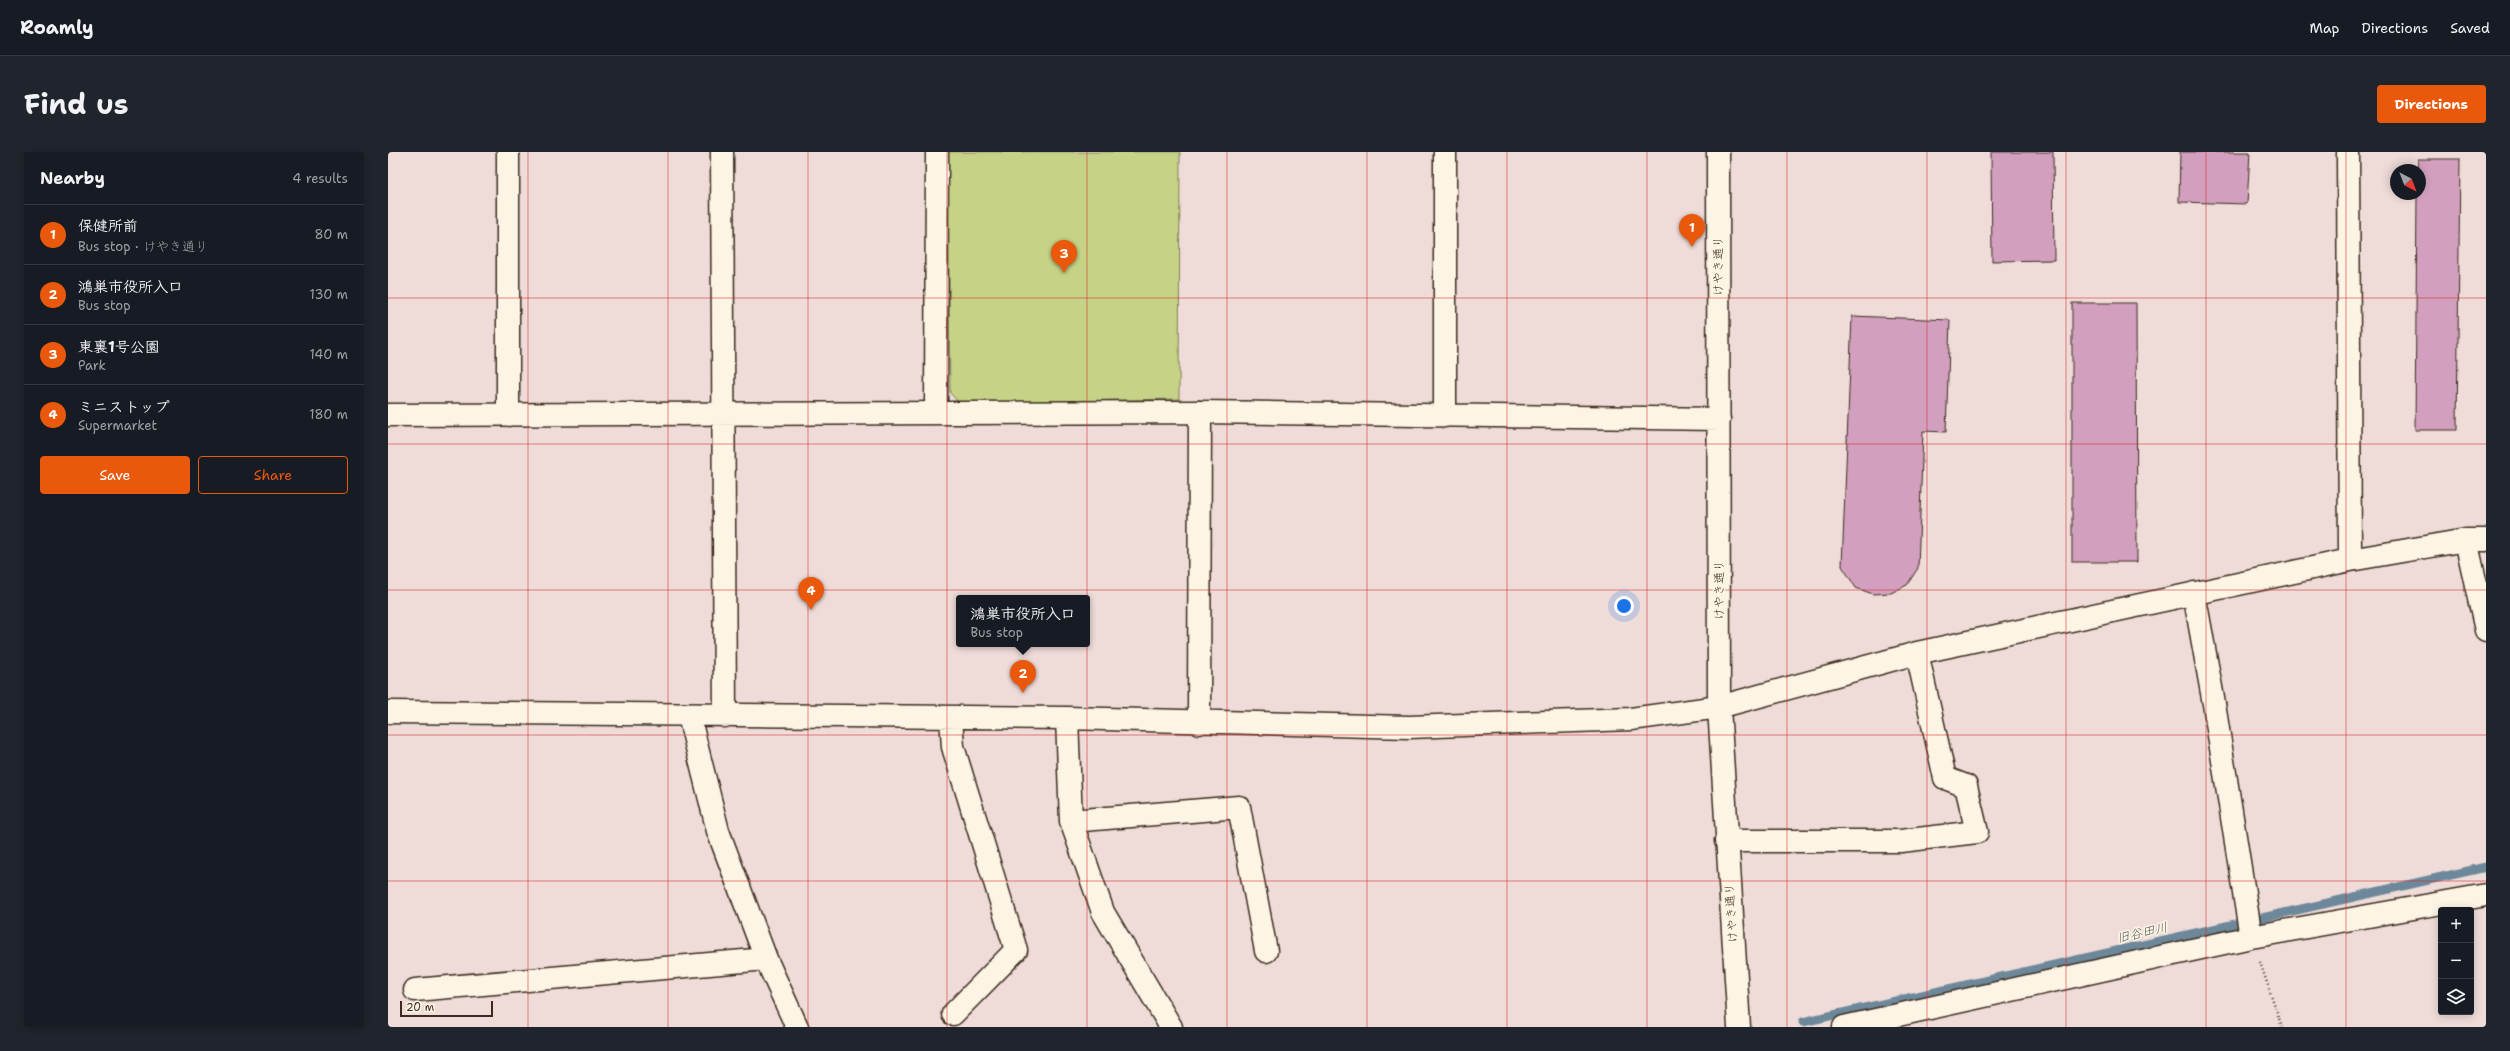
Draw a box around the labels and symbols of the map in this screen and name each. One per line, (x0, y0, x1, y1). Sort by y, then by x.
north arrow (2390, 164, 2426, 200)
pin: 1 (1679, 214, 1705, 247)
street label: けやき通り (1710, 236, 1726, 296)
pin: 3 (1051, 240, 1077, 273)
street label: けやき通り (1711, 560, 1727, 620)
pin: 4 (798, 577, 824, 610)
your location (1614, 596, 1634, 616)
pin: 2 (1010, 660, 1036, 693)
street label: けやき通り (1721, 883, 1741, 943)
water label: 旧谷田川 (2115, 918, 2169, 947)
scale bar (400, 999, 493, 1018)

